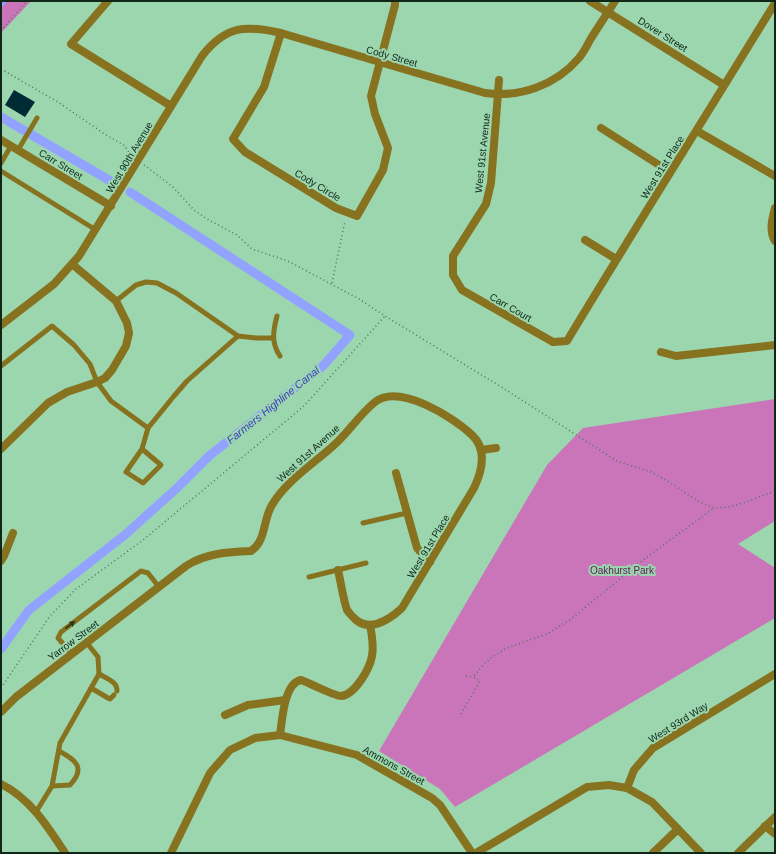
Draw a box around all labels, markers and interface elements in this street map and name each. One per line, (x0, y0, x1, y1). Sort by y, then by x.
street label: Dover Street (636, 15, 690, 54)
street label: Cody Street (365, 44, 419, 69)
street label: West 91st Avenue (473, 112, 492, 194)
street label: West 90th Avenue (104, 119, 155, 195)
street label: West 91st Place (639, 133, 686, 201)
street label: Carr Street (37, 147, 85, 182)
street label: Cody Circle (293, 167, 343, 204)
street label: Carr Court (488, 291, 534, 324)
water label: Farmers Highline Canal (224, 364, 322, 446)
street label: West 91st Avenue (275, 422, 342, 484)
street label: West 91st Place (405, 512, 452, 580)
park label: Oakhurst Park (590, 565, 655, 576)
street label: Yarrow Street (46, 618, 101, 663)
one-way arrow (64, 621, 75, 629)
street label: West 93rd Way (647, 700, 710, 745)
street label: Ammons Street (361, 744, 427, 787)

